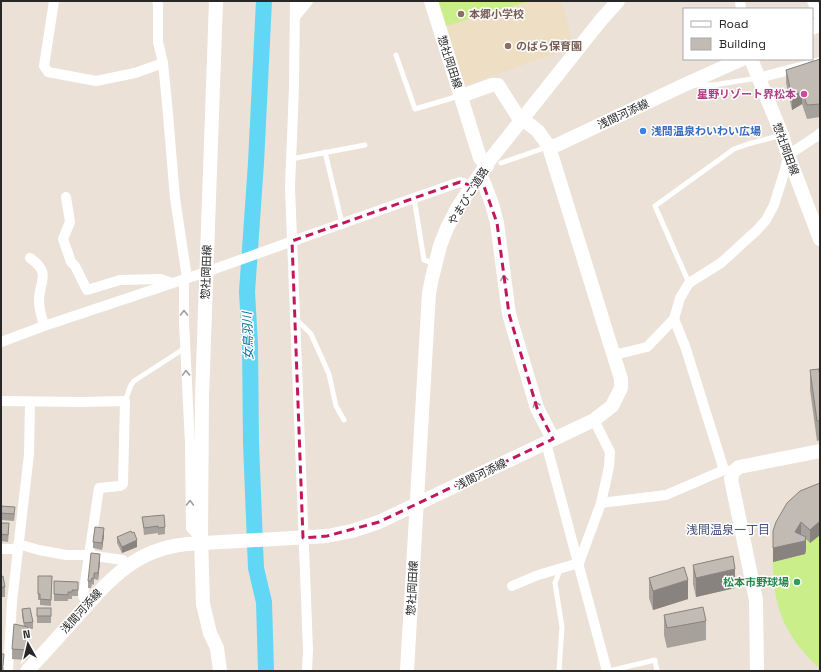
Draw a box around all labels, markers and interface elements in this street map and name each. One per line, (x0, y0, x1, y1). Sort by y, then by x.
place label: 本郷小学校 (469, 7, 524, 21)
legend (683, 8, 813, 60)
marker: 本郷小学校 (456, 9, 466, 19)
text: Road (719, 16, 748, 32)
street label: 惣社岡田線 (435, 34, 465, 90)
text: Building (719, 36, 766, 52)
place label: のばら保育園 (516, 39, 582, 53)
marker: のばら保育園 (503, 41, 513, 51)
place label: 星野リゾート界松本 (697, 87, 796, 101)
marker: 星野リゾート界松本 (799, 89, 809, 99)
street label: 浅間河添線 (595, 96, 651, 132)
street label: 惣社岡田線 (770, 121, 802, 177)
place label: 浅間温泉わいわい広場 (651, 124, 761, 138)
marker: 浅間温泉わいわい広場 (638, 126, 648, 136)
street label: やまびこ道路 (445, 164, 491, 228)
street label: 惣社岡田線 (198, 244, 214, 300)
one-way arrow (500, 275, 509, 281)
one-way arrow (180, 310, 188, 316)
water label: 女鳥羽川 (239, 310, 257, 360)
one-way arrow (182, 370, 190, 376)
one-way arrow (532, 401, 541, 408)
street label: 浅間河添線 (453, 456, 509, 492)
one-way arrow (186, 500, 194, 506)
district label: 浅間温泉一丁目 (686, 522, 770, 538)
street label: 惣社岡田線 (404, 560, 420, 616)
place label: 松本市野球場 (723, 575, 789, 589)
marker: 松本市野球場 (792, 577, 802, 587)
street label: 浅間河添線 (57, 586, 105, 636)
north arrow (8, 624, 48, 664)
text: N (22, 627, 31, 642)

